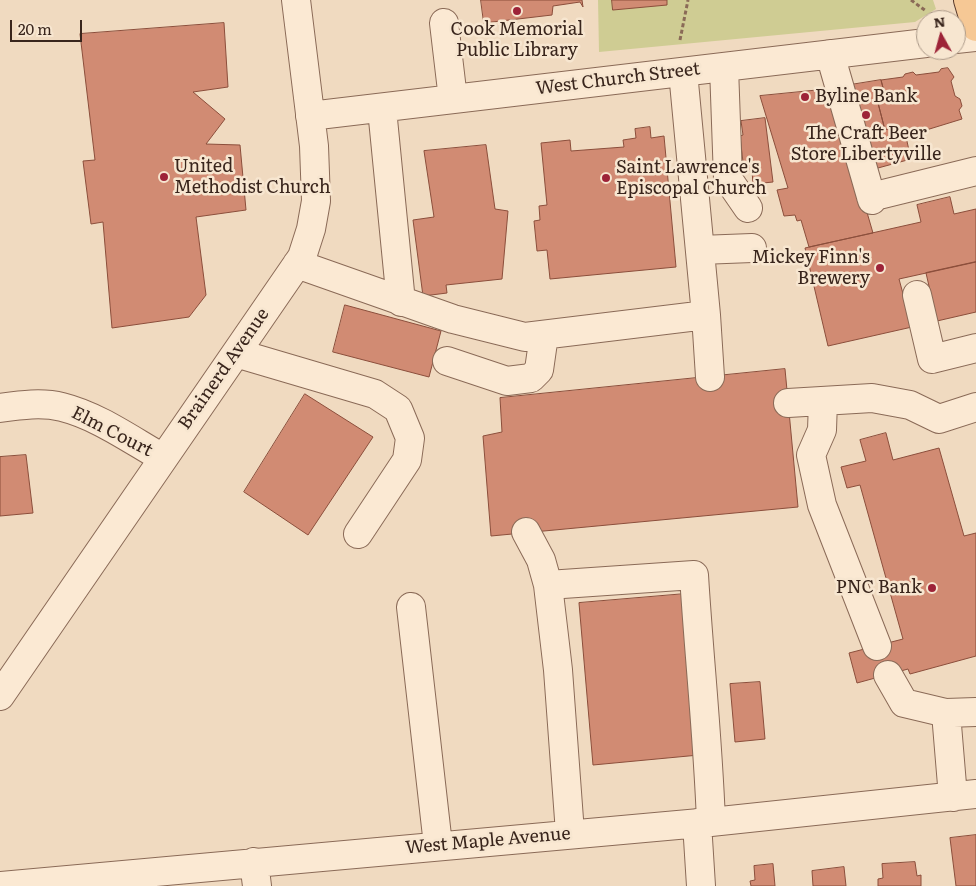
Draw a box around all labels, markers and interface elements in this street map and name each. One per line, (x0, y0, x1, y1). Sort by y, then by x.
marker: Cook Memorial Public Library (511, 5, 523, 17)
scale bar (12, 10, 85, 42)
north arrow (916, 10, 966, 60)
text: N (932, 10, 946, 32)
text: 20 m (18, 17, 52, 40)
place label: Cook Memorial Public Library (451, 19, 583, 62)
street label: West Church Street (535, 58, 701, 100)
place label: Byline Bank (815, 86, 917, 108)
marker: Byline Bank (799, 91, 811, 103)
marker: The Craft Beer Store Libertyville (860, 109, 872, 121)
place label: The Craft Beer Store Libertyville (791, 123, 941, 166)
place label: United Methodist Church (174, 156, 331, 198)
place label: Saint Lawrence's Episcopal Church (616, 157, 767, 200)
marker: United Methodist Church (158, 171, 170, 183)
marker: Saint Lawrence's Episcopal Church (600, 172, 612, 184)
place label: Mickey Finn's Brewery (752, 247, 870, 290)
marker: Mickey Finn's Brewery (874, 262, 886, 274)
street label: Brainerd Avenue (174, 304, 274, 434)
street label: Elm Court (68, 402, 156, 462)
place label: PNC Bank (836, 577, 922, 599)
marker: PNC Bank (926, 582, 938, 594)
street label: West Maple Avenue (404, 823, 572, 859)

